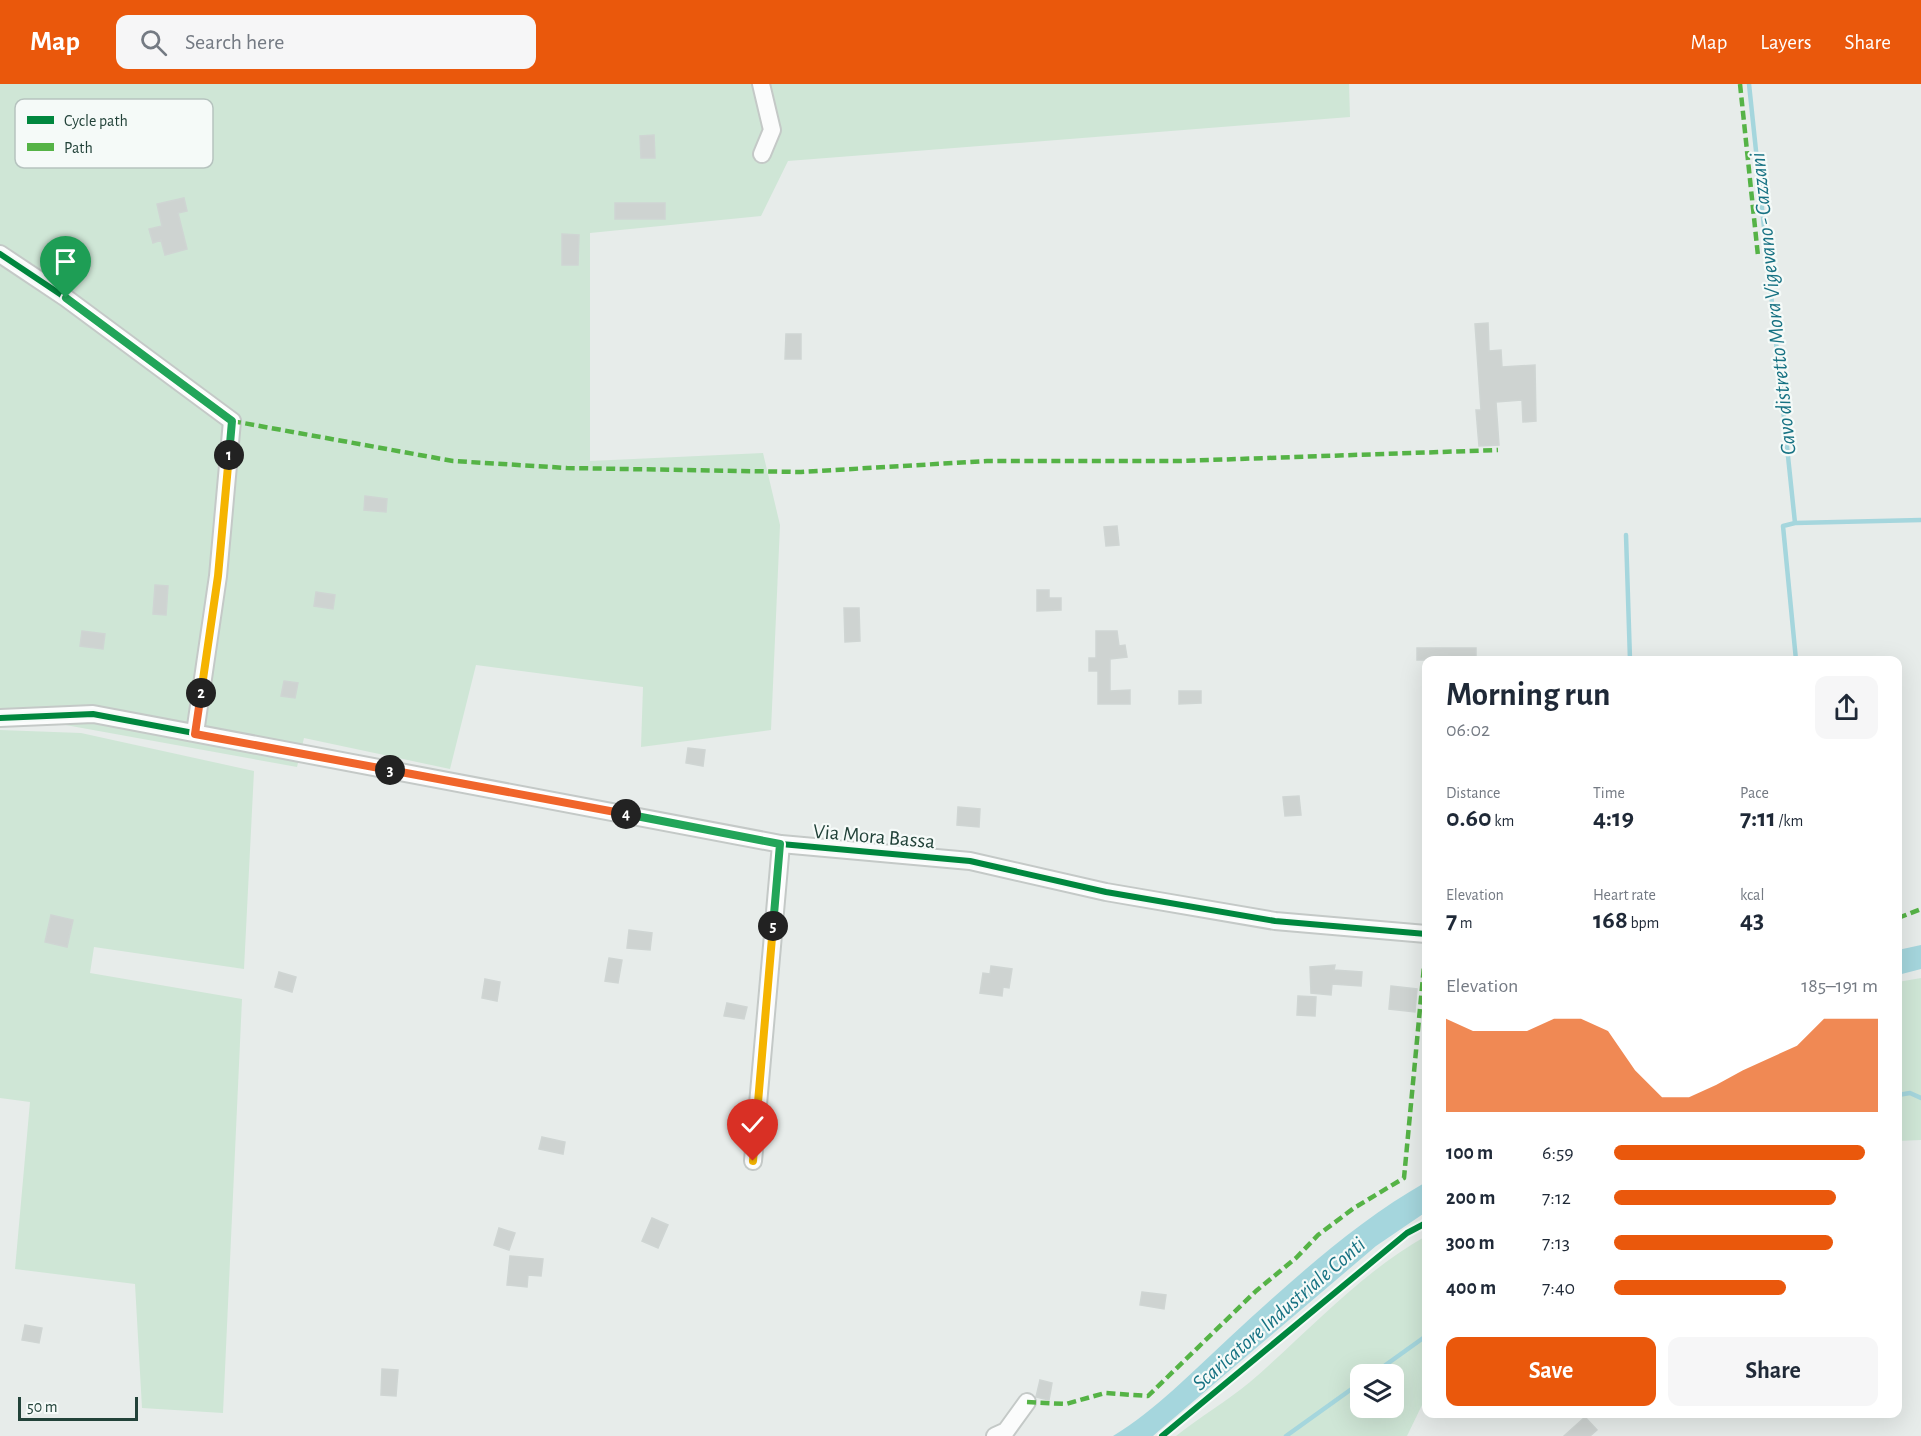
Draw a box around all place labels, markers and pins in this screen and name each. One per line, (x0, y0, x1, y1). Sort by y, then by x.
pin (40, 236, 91, 298)
pin: 1 (214, 440, 244, 470)
pin: 2 (186, 678, 216, 708)
pin: 3 (375, 755, 405, 785)
pin: 4 (611, 799, 641, 829)
pin: 5 (758, 911, 788, 941)
pin (727, 1099, 778, 1161)

